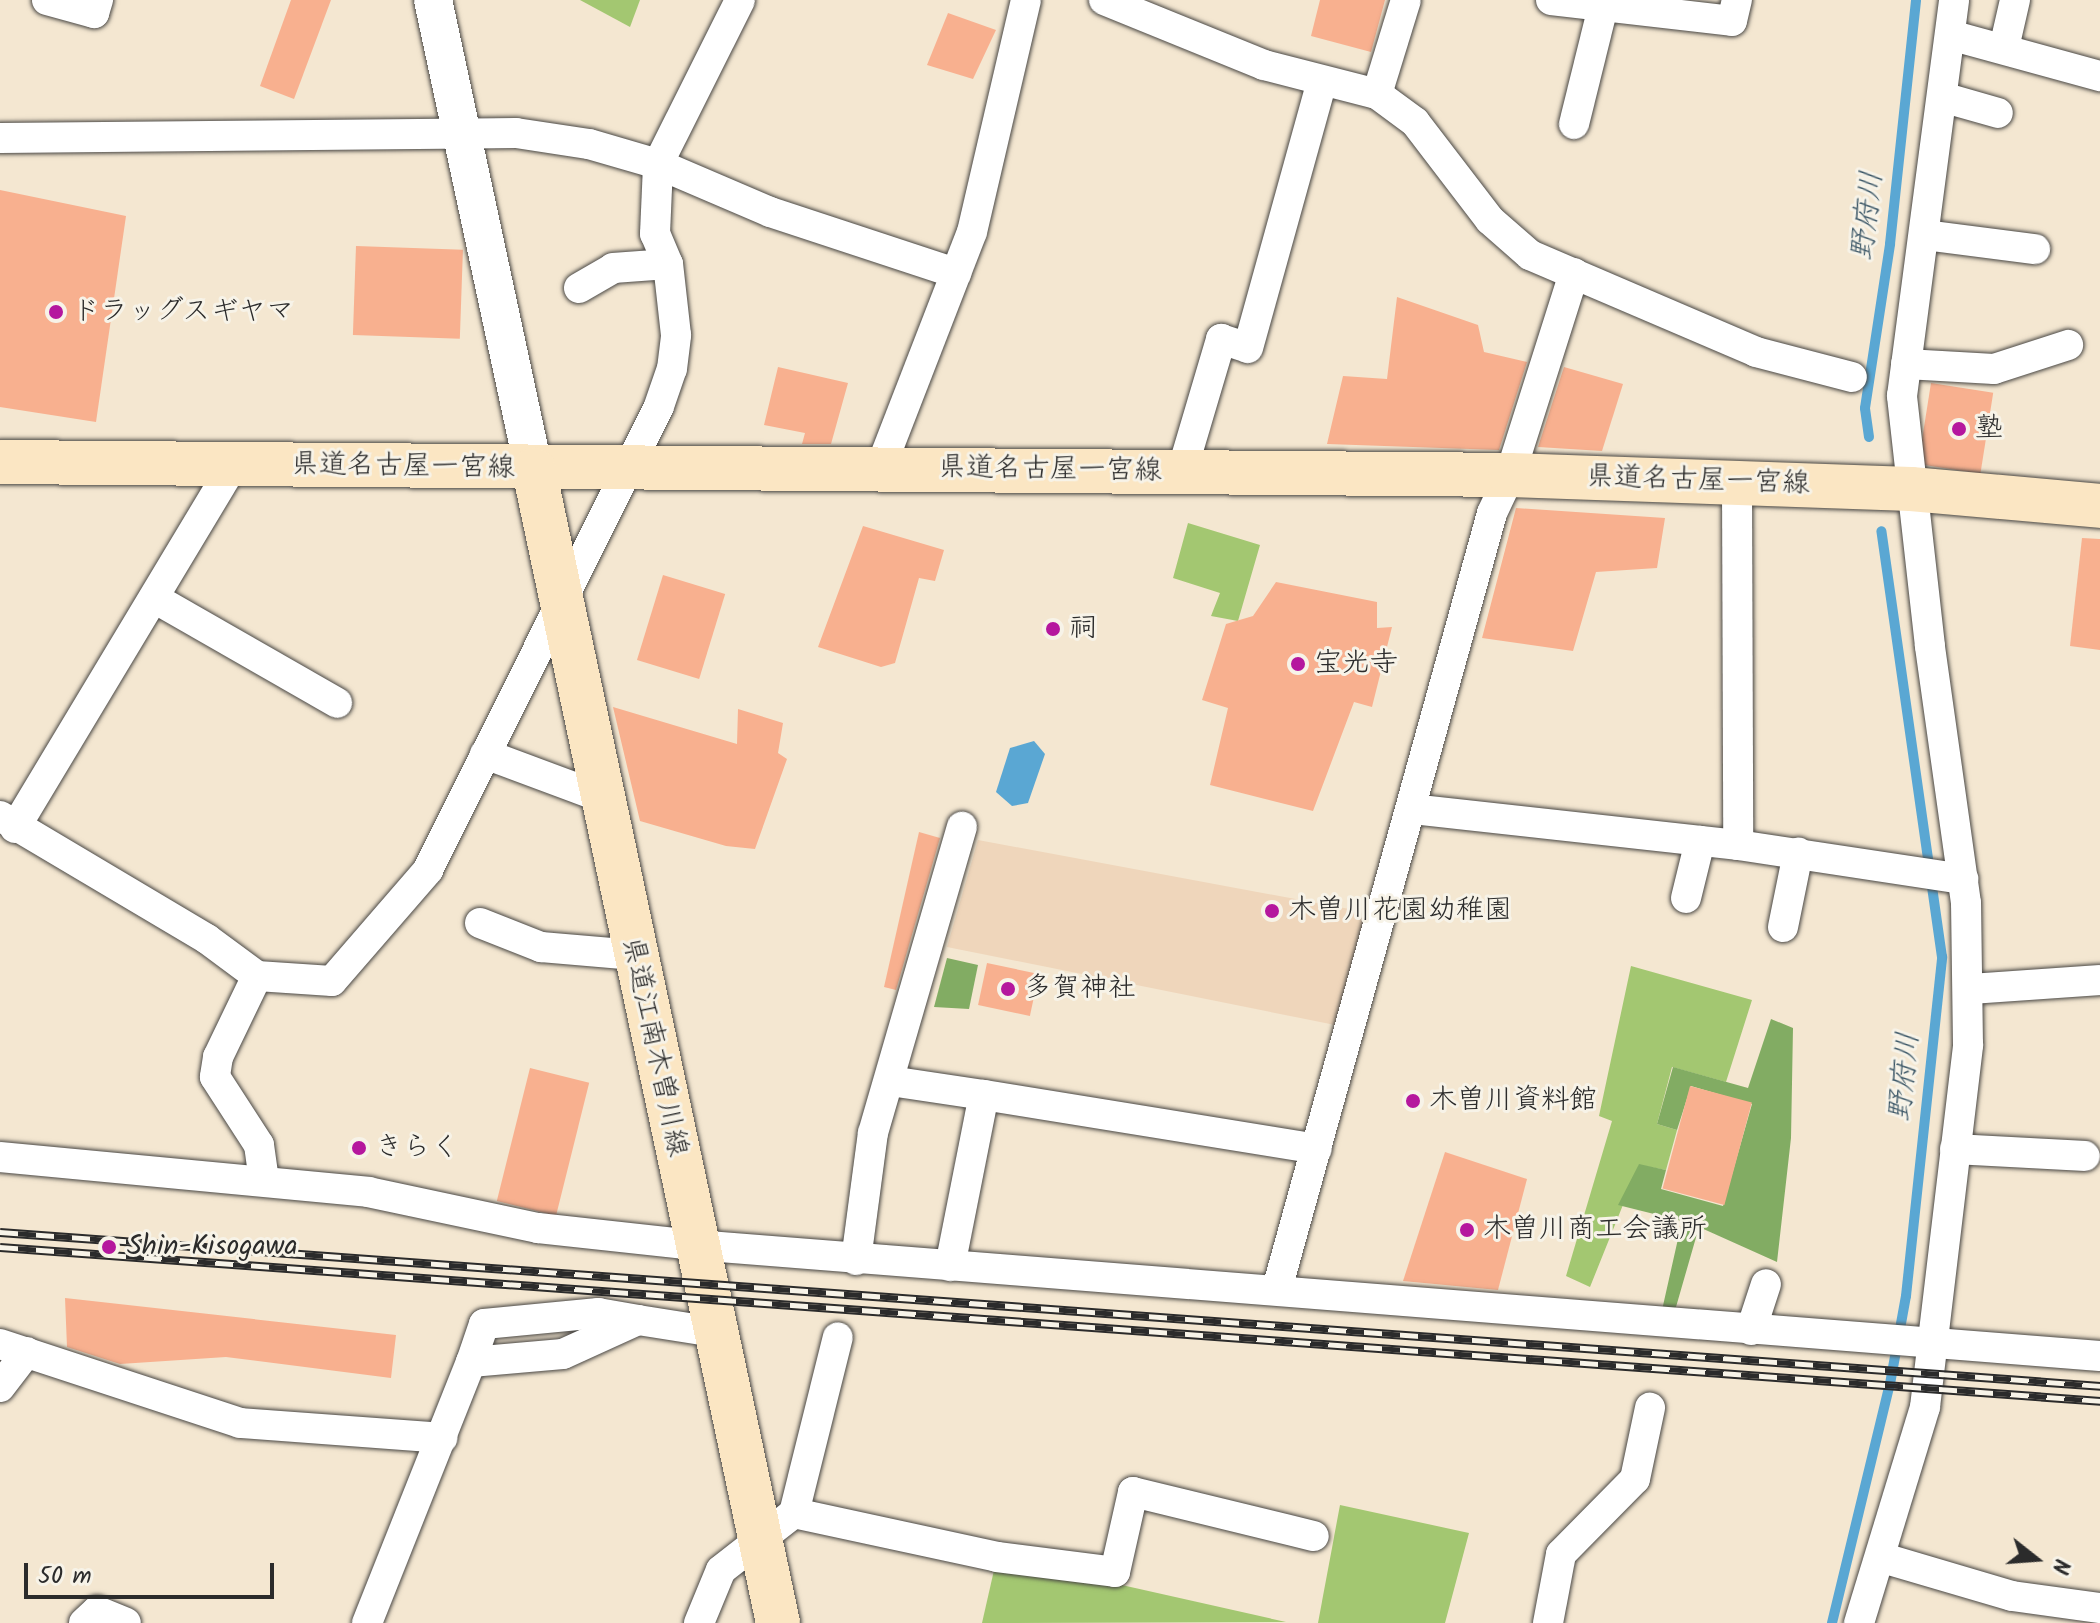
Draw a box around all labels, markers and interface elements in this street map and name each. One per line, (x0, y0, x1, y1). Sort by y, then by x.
water label: 野府川 (1845, 169, 1891, 263)
place label: ドラッグスギヤマ (72, 295, 296, 329)
marker: ドラッグスギヤマ (47, 303, 65, 321)
place label: 塾 (1975, 412, 2003, 446)
marker: 塾 (1950, 420, 1968, 438)
street label: 県道名古屋一宮線 (291, 448, 515, 486)
street label: 県道名古屋一宮線 (938, 451, 1162, 489)
street label: 県道名古屋一宮線 (1585, 460, 1811, 502)
place label: 祠 (1069, 612, 1097, 646)
marker: 祠 (1044, 620, 1062, 638)
place label: 宝光寺 (1314, 647, 1398, 681)
marker: 宝光寺 (1289, 655, 1307, 673)
place label: 木曽川花園幼稚園 (1288, 894, 1512, 928)
marker: 木曽川花園幼稚園 (1263, 902, 1281, 920)
street label: 県道江南木曽川線 (614, 934, 694, 1160)
place label: 多賀神社 (1024, 972, 1136, 1006)
marker: 多賀神社 (999, 980, 1017, 998)
water label: 野府川 (1882, 1030, 1928, 1124)
place label: 木曽川資料館 (1429, 1084, 1597, 1118)
marker: 木曽川資料館 (1404, 1092, 1422, 1110)
place label: きらく (375, 1131, 459, 1165)
marker: きらく (350, 1139, 368, 1157)
place label: 木曽川商工会議所 (1483, 1213, 1707, 1247)
marker: 木曽川商工会議所 (1458, 1221, 1476, 1239)
place label: Shin-Kisogawa (127, 1230, 298, 1264)
marker: Shin-Kisogawa (98, 1236, 120, 1258)
north arrow (1996, 1519, 2076, 1599)
scale bar (28, 1547, 278, 1597)
text: N (2041, 1554, 2078, 1578)
text: 50 m (38, 1557, 92, 1596)

